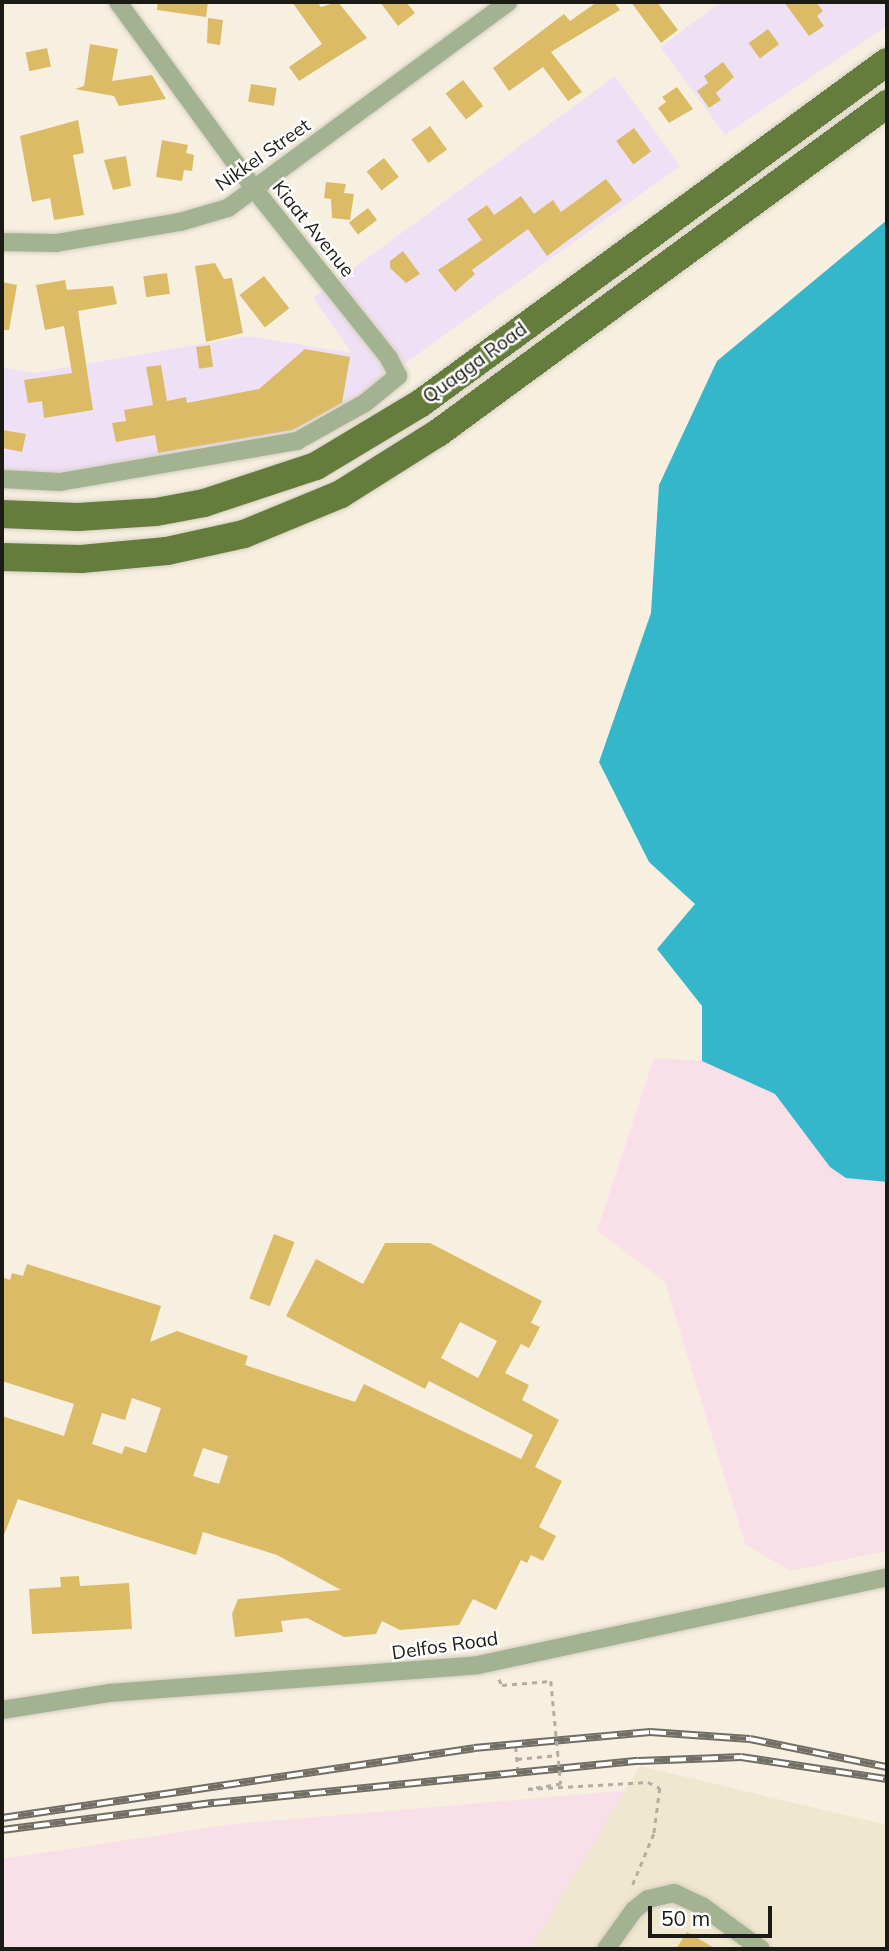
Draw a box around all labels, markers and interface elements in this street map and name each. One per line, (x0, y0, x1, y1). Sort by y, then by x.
street label: Nikkel Street (211, 114, 315, 196)
street label: Kiaat Avenue (267, 176, 359, 282)
street label: Quagga Road (419, 318, 531, 408)
street label: Delfos Road (390, 1627, 500, 1665)
scale bar (651, 1892, 775, 1936)
text: 50 m (661, 1905, 710, 1931)

